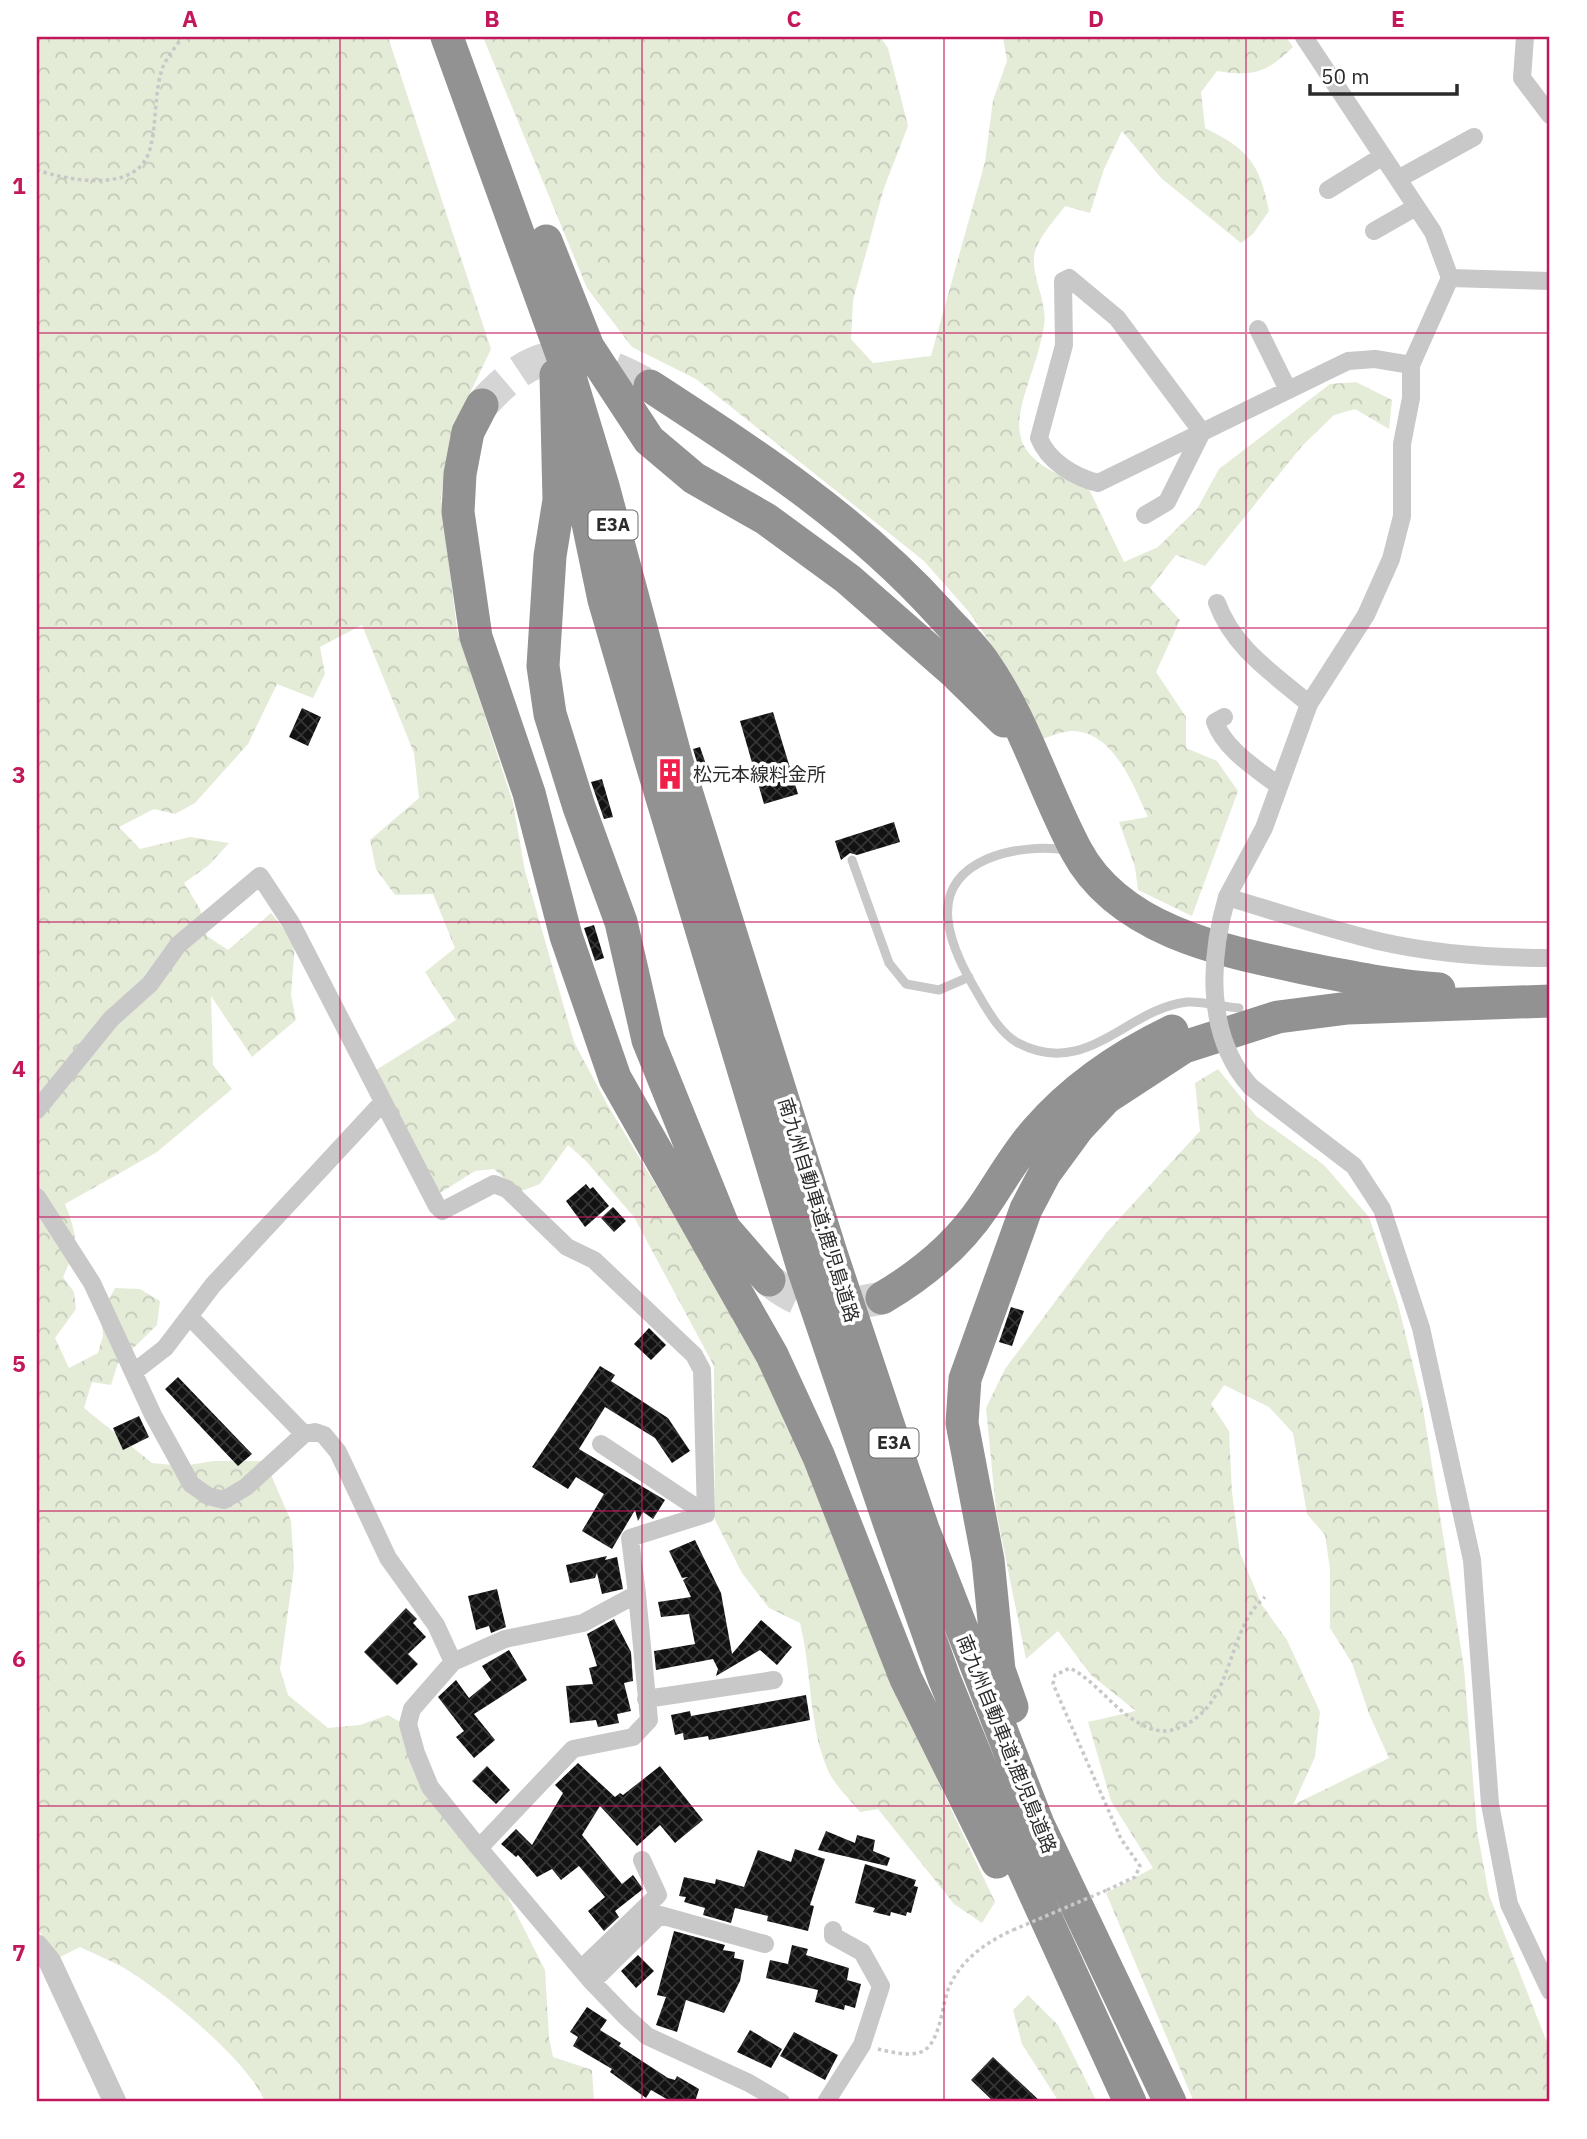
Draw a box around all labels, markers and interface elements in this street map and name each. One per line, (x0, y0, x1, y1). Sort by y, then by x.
text: A (182, 3, 198, 33)
text: B (484, 3, 500, 33)
text: C (787, 3, 802, 33)
text: D (1088, 3, 1104, 33)
text: E (1391, 3, 1405, 33)
scale bar (1310, 52, 1458, 96)
text: 50 m (1321, 62, 1370, 90)
text: 1 (12, 170, 26, 200)
text: 2 (12, 464, 26, 494)
road number: E3A (588, 510, 638, 540)
building icon: 松元本線料金所 (653, 757, 687, 791)
text: 3 (12, 759, 26, 789)
place label: 松元本線料金所 (693, 762, 826, 786)
text: 4 (12, 1053, 26, 1083)
street label: 南九州自動車道;鹿児島道路 (773, 1095, 865, 1325)
text: 5 (12, 1348, 26, 1378)
road number: E3A (870, 1428, 918, 1458)
street label: 南九州自動車道;鹿児島道路 (952, 1631, 1062, 1857)
text: 6 (12, 1643, 26, 1673)
text: 7 (12, 1937, 26, 1967)

